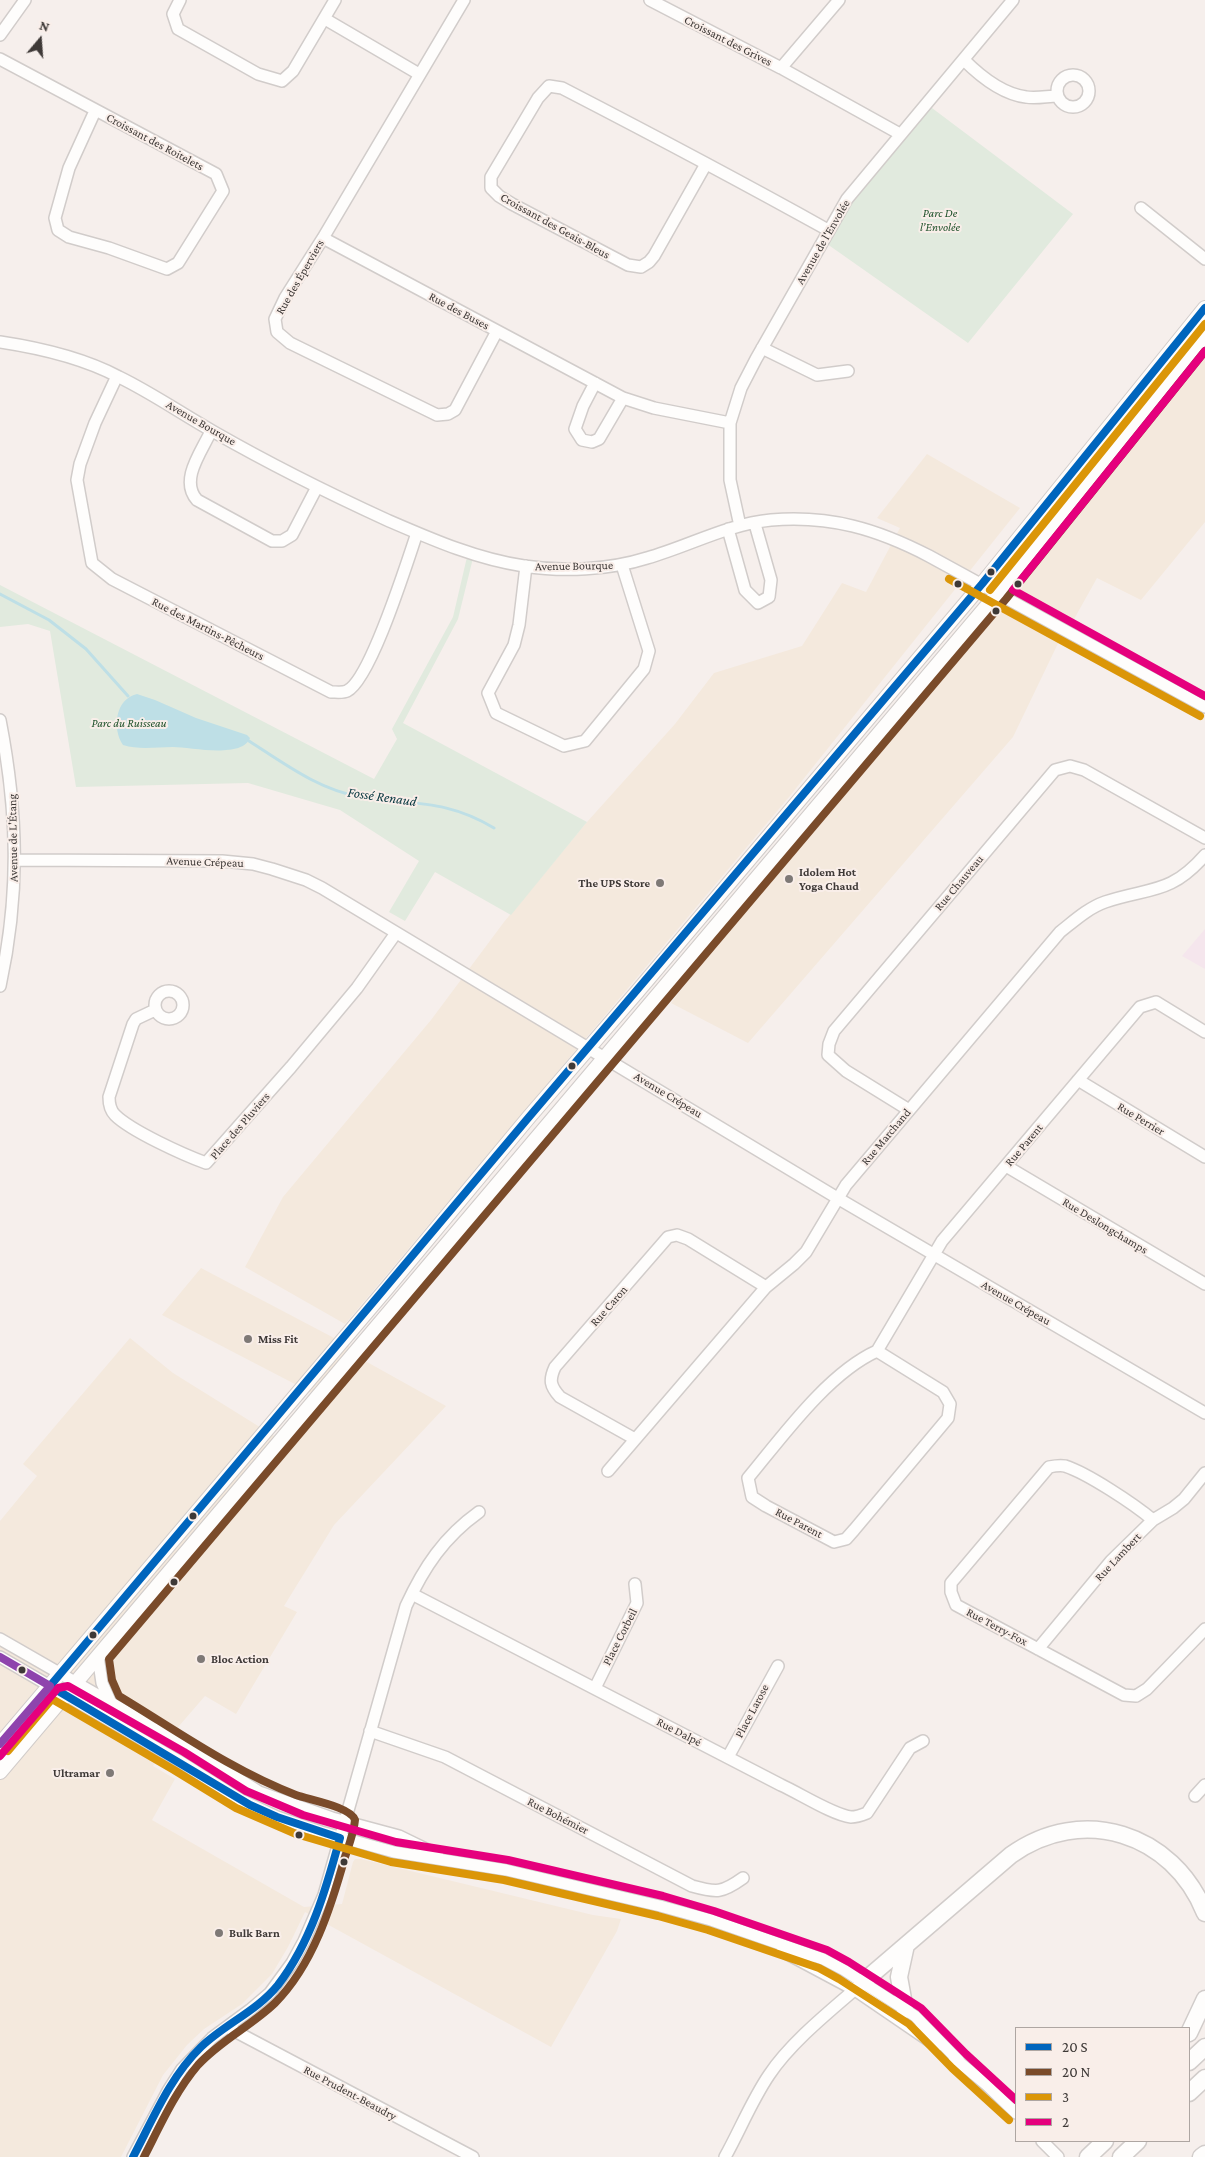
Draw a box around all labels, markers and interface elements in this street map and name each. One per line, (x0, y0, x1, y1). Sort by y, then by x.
street label: Croissant des Grives (682, 13, 774, 69)
north arrow (15, 15, 65, 65)
text: N (38, 17, 52, 35)
street label: Croissant des Roitelets (104, 110, 206, 174)
street label: Croissant des Geais-Bleus (498, 190, 612, 262)
street label: Avenue de l'Envolée (793, 197, 853, 287)
park label: Parc De l’Envolée (920, 206, 960, 234)
street label: Rue des Éperviers (273, 237, 327, 317)
street label: Rue des Buses (426, 289, 492, 333)
street label: Avenue Bourque (164, 397, 238, 449)
street label: Avenue Bourque (535, 558, 613, 574)
unlabelled marker (986, 567, 996, 577)
unlabelled marker (953, 579, 963, 589)
unlabelled marker (1013, 579, 1023, 589)
street label: Rue des Martins-Pêcheurs (149, 594, 267, 664)
unlabelled marker (991, 606, 1001, 616)
park label: Parc du Ruisseau (91, 716, 167, 730)
water label: Fossé Renaud (347, 784, 417, 810)
street label: Avenue de L'Étang (5, 794, 21, 882)
street label: Rue Chauveau (931, 852, 987, 914)
street label: Avenue Crépeau (166, 853, 244, 871)
place label: Idolem Hot Yoga Chaud (799, 865, 859, 893)
marker: Idolem Hot Yoga Chaud (783, 873, 795, 885)
place label: The UPS Store (578, 876, 650, 890)
marker: The UPS Store (654, 877, 666, 889)
unlabelled marker (567, 1061, 577, 1071)
street label: Avenue Crépeau (631, 1069, 705, 1121)
street label: Place des Pluviers (207, 1090, 273, 1162)
street label: Rue Perrier (1115, 1099, 1167, 1139)
street label: Rue Marchand (858, 1106, 914, 1168)
street label: Rue Parent (1002, 1121, 1046, 1169)
street label: Rue Deslongchamps (1060, 1195, 1150, 1257)
street label: Avenue Crépeau (979, 1277, 1053, 1329)
street label: Rue Caron (587, 1283, 631, 1329)
place label: Miss Fit (258, 1332, 298, 1346)
marker: Miss Fit (242, 1333, 254, 1345)
street label: Rue Parent (773, 1505, 825, 1541)
unlabelled marker (188, 1511, 198, 1521)
street label: Rue Lambert (1092, 1530, 1144, 1584)
unlabelled marker (169, 1577, 179, 1587)
street label: Rue Terry-Fox (964, 1605, 1030, 1649)
street label: Place Corbeil (599, 1606, 641, 1668)
unlabelled marker (88, 1630, 98, 1640)
place label: Bloc Action (211, 1652, 269, 1666)
marker: Bloc Action (195, 1653, 207, 1665)
unlabelled marker (17, 1665, 27, 1675)
street label: Place Larose (732, 1682, 772, 1740)
street label: Rue Dalpé (654, 1715, 704, 1749)
place label: Ultramar (53, 1766, 100, 1780)
marker: Ultramar (104, 1767, 116, 1779)
street label: Rue Bohémier (525, 1794, 591, 1838)
unlabelled marker (294, 1830, 304, 1840)
unlabelled marker (339, 1857, 349, 1867)
place label: Bulk Barn (229, 1926, 280, 1940)
marker: Bulk Barn (213, 1927, 225, 1939)
legend (1015, 2027, 1190, 2142)
text: 20 S (1062, 2039, 1087, 2055)
street label: Rue Prudent-Beaudry (301, 2062, 399, 2124)
text: 20 N (1062, 2064, 1090, 2080)
text: 3 (1062, 2089, 1069, 2105)
text: 2 (1062, 2114, 1069, 2130)

